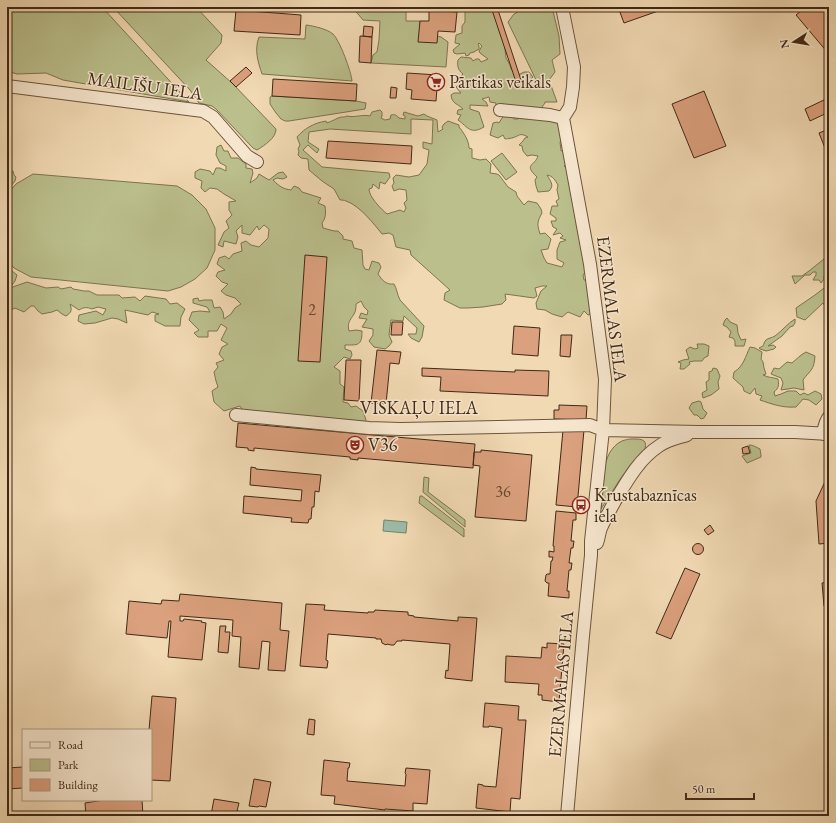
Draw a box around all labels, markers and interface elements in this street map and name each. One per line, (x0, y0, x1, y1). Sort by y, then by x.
north arrow (774, 22, 814, 62)
text: N (776, 38, 792, 50)
street label: MAILĪŠU IELA (86, 66, 205, 105)
place label: Pārtikas veikals (449, 70, 551, 93)
supermarket icon: Pārtikas veikals (426, 72, 446, 92)
street label: EZERMALAS IELA (592, 235, 633, 384)
house number: 2 (308, 299, 316, 320)
street label: VISKAĻU IELA (360, 396, 479, 419)
place label: V36 (368, 433, 398, 456)
theatre icon: V36 (345, 435, 365, 455)
house number: 36 (495, 481, 511, 502)
place label: Krustabaznīcas iela (594, 483, 697, 527)
bus stop icon: Krustabaznīcas iela (571, 495, 591, 515)
street label: EZERMALAS IELA (543, 609, 578, 758)
legend (22, 729, 152, 801)
text: Road (58, 737, 84, 753)
text: Park (58, 757, 79, 773)
scale bar (686, 775, 754, 801)
text: Building (58, 777, 99, 793)
text: 50 m (692, 781, 716, 797)

